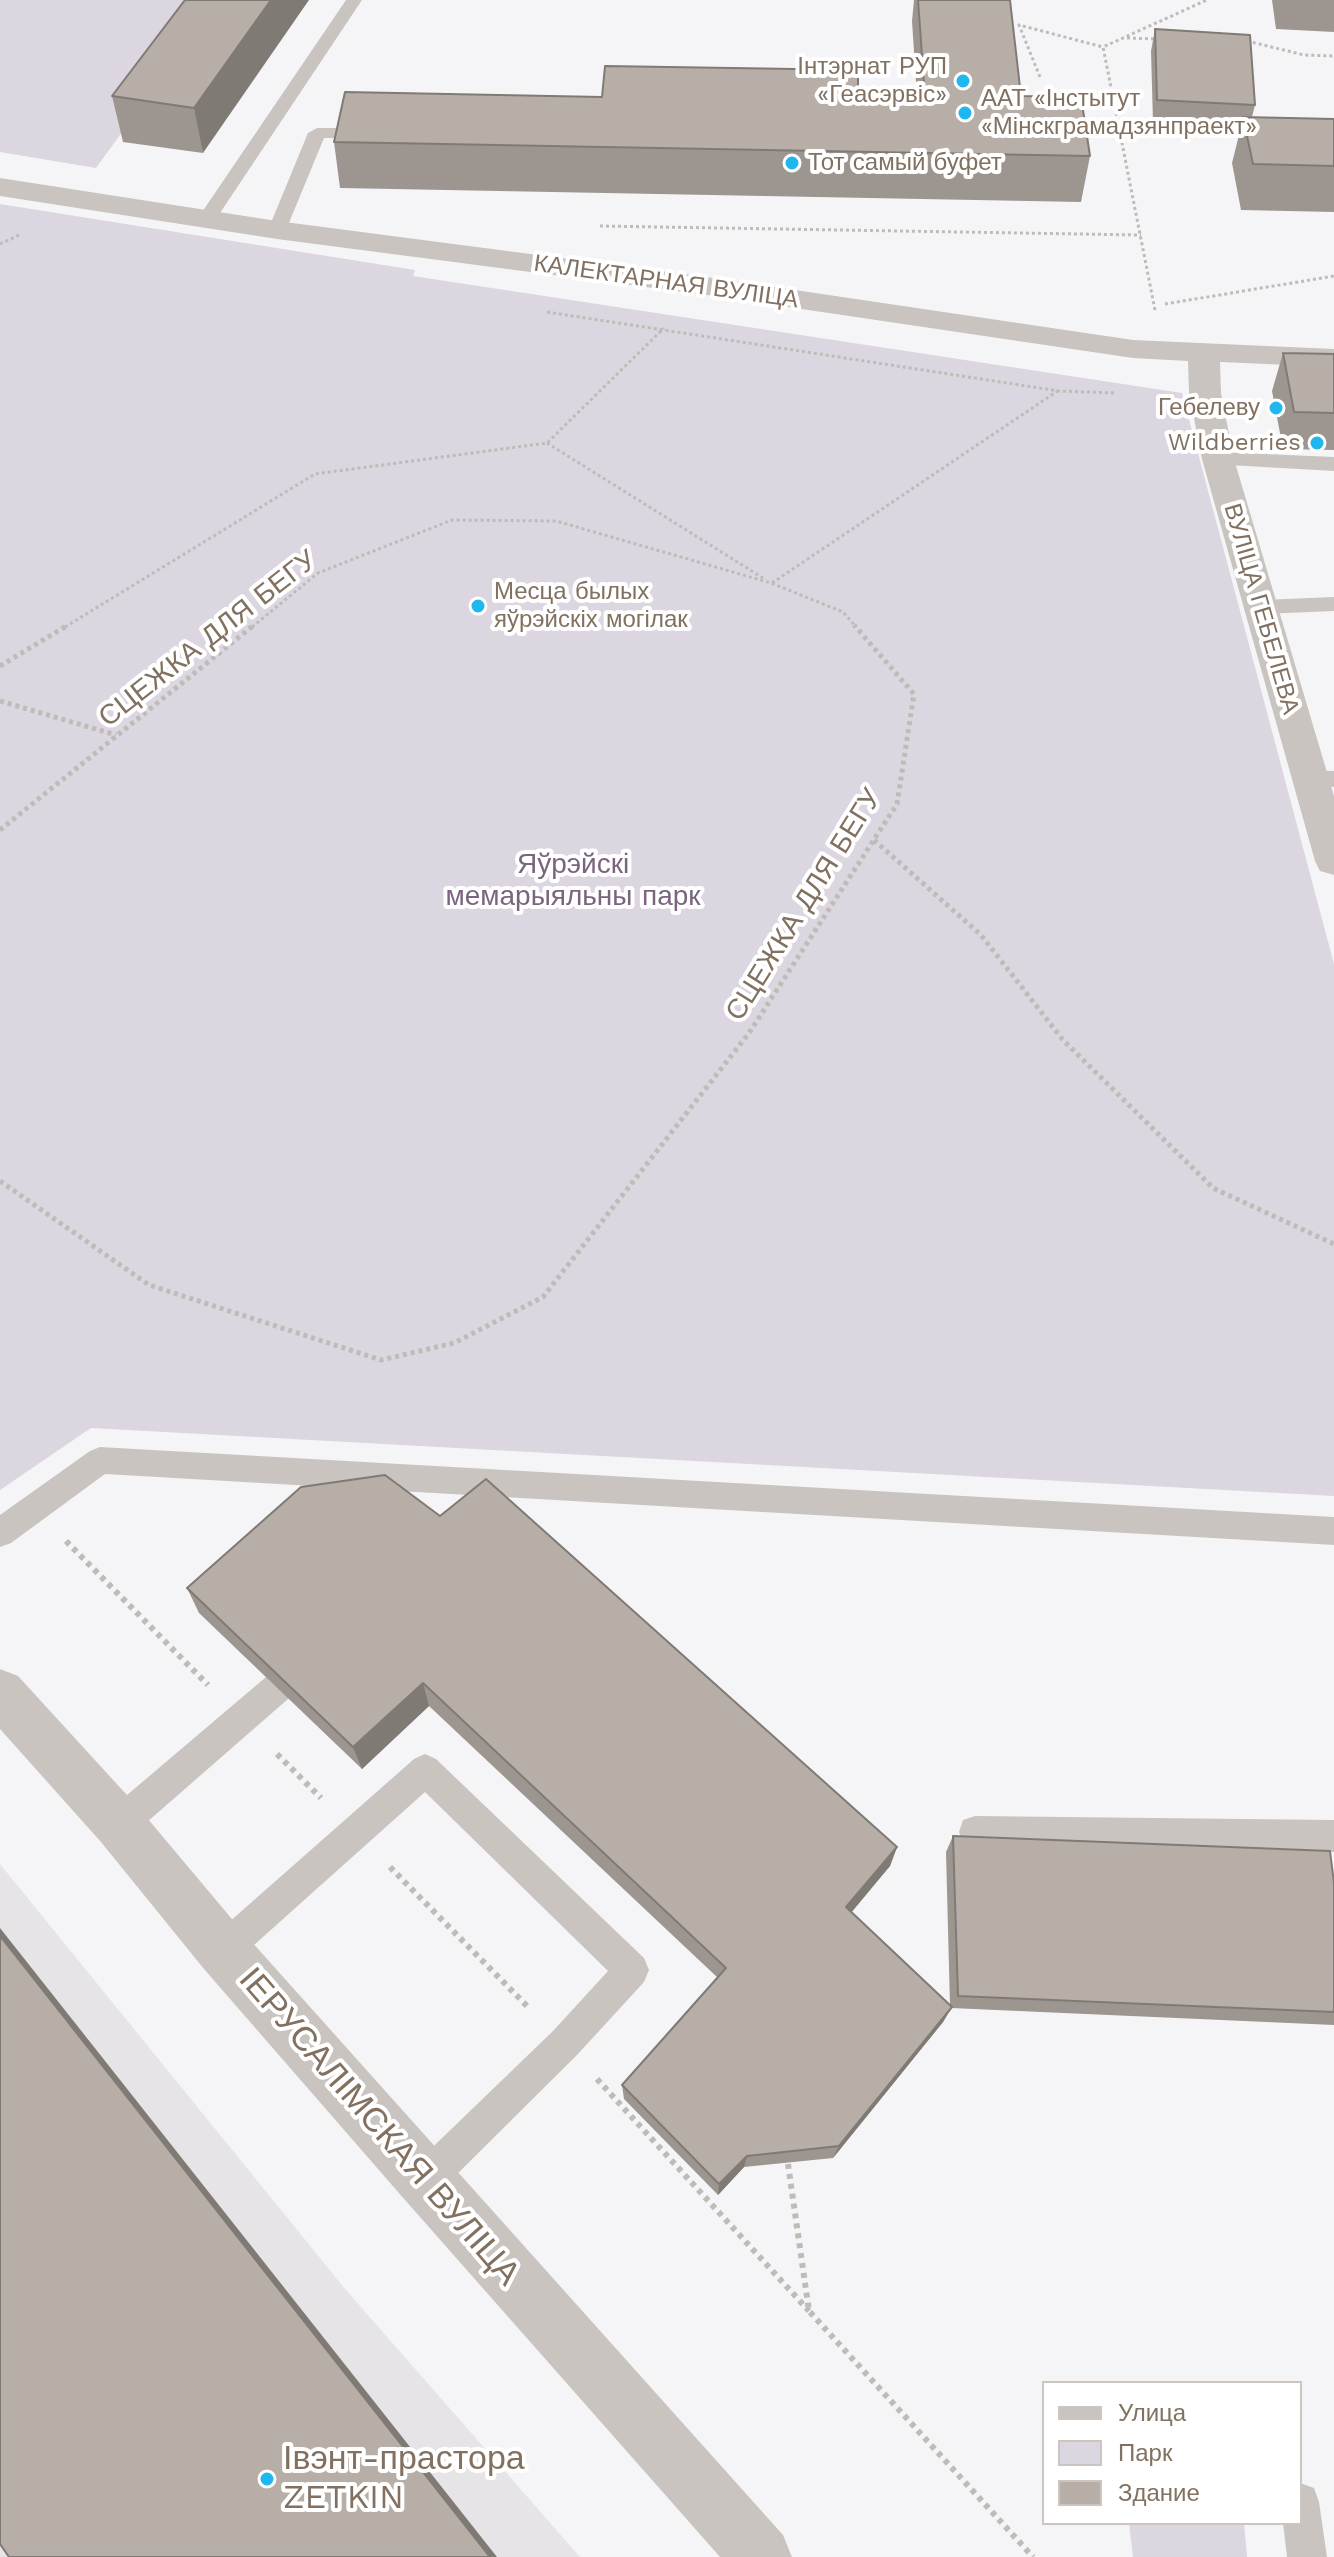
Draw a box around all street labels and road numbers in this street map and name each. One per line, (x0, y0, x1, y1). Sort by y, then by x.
street label: КАЛЕКТАРНАЯ ВУЛІЦА (532, 249, 800, 315)
street label: ВУЛІЦА ГЕБЕЛЕВА (1217, 500, 1305, 718)
street label: СЦЕЖКА ДЛЯ БЕГУ (92, 544, 324, 734)
street label: СЦЕЖКА ДЛЯ БЕГУ (719, 783, 889, 1027)
street label: ІЕРУСАЛІМСКАЯ ВУЛІЦА (230, 1960, 528, 2294)

